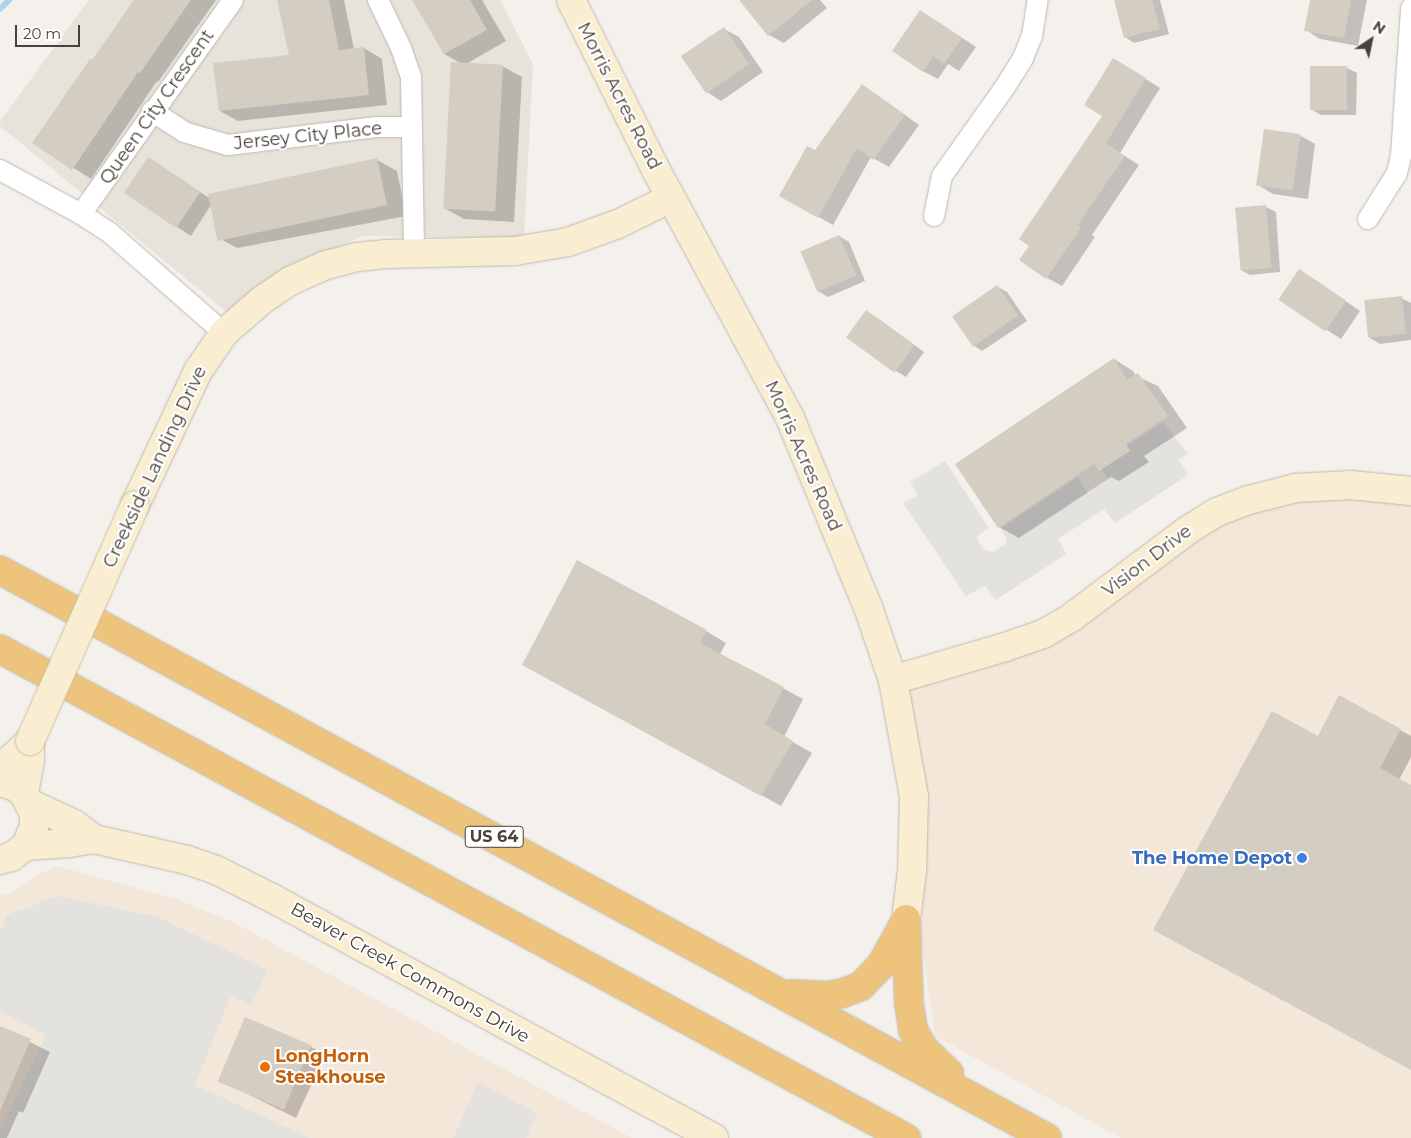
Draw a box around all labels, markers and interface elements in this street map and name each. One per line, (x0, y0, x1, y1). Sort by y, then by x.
scale bar (18, 15, 82, 47)
north arrow (1346, 15, 1396, 65)
text: N (1370, 17, 1389, 38)
street label: Morris Acres Road (573, 19, 665, 173)
text: 20 m (23, 24, 61, 43)
street label: Queen City Crescent (95, 25, 219, 189)
street label: Jersey City Place (233, 117, 383, 155)
street label: Creekside Landing Drive (99, 363, 211, 571)
street label: Morris Acres Road (760, 377, 846, 535)
street label: Vision Drive (1098, 520, 1196, 602)
road number: US 64 (464, 824, 524, 850)
place label: The Home Depot (1132, 847, 1292, 869)
marker: The Home Depot (1296, 852, 1308, 864)
street label: Beaver Creek Commons Drive (287, 898, 533, 1048)
place label: LongHorn Steakhouse (275, 1046, 386, 1088)
marker: LongHorn Steakhouse (259, 1061, 271, 1073)

